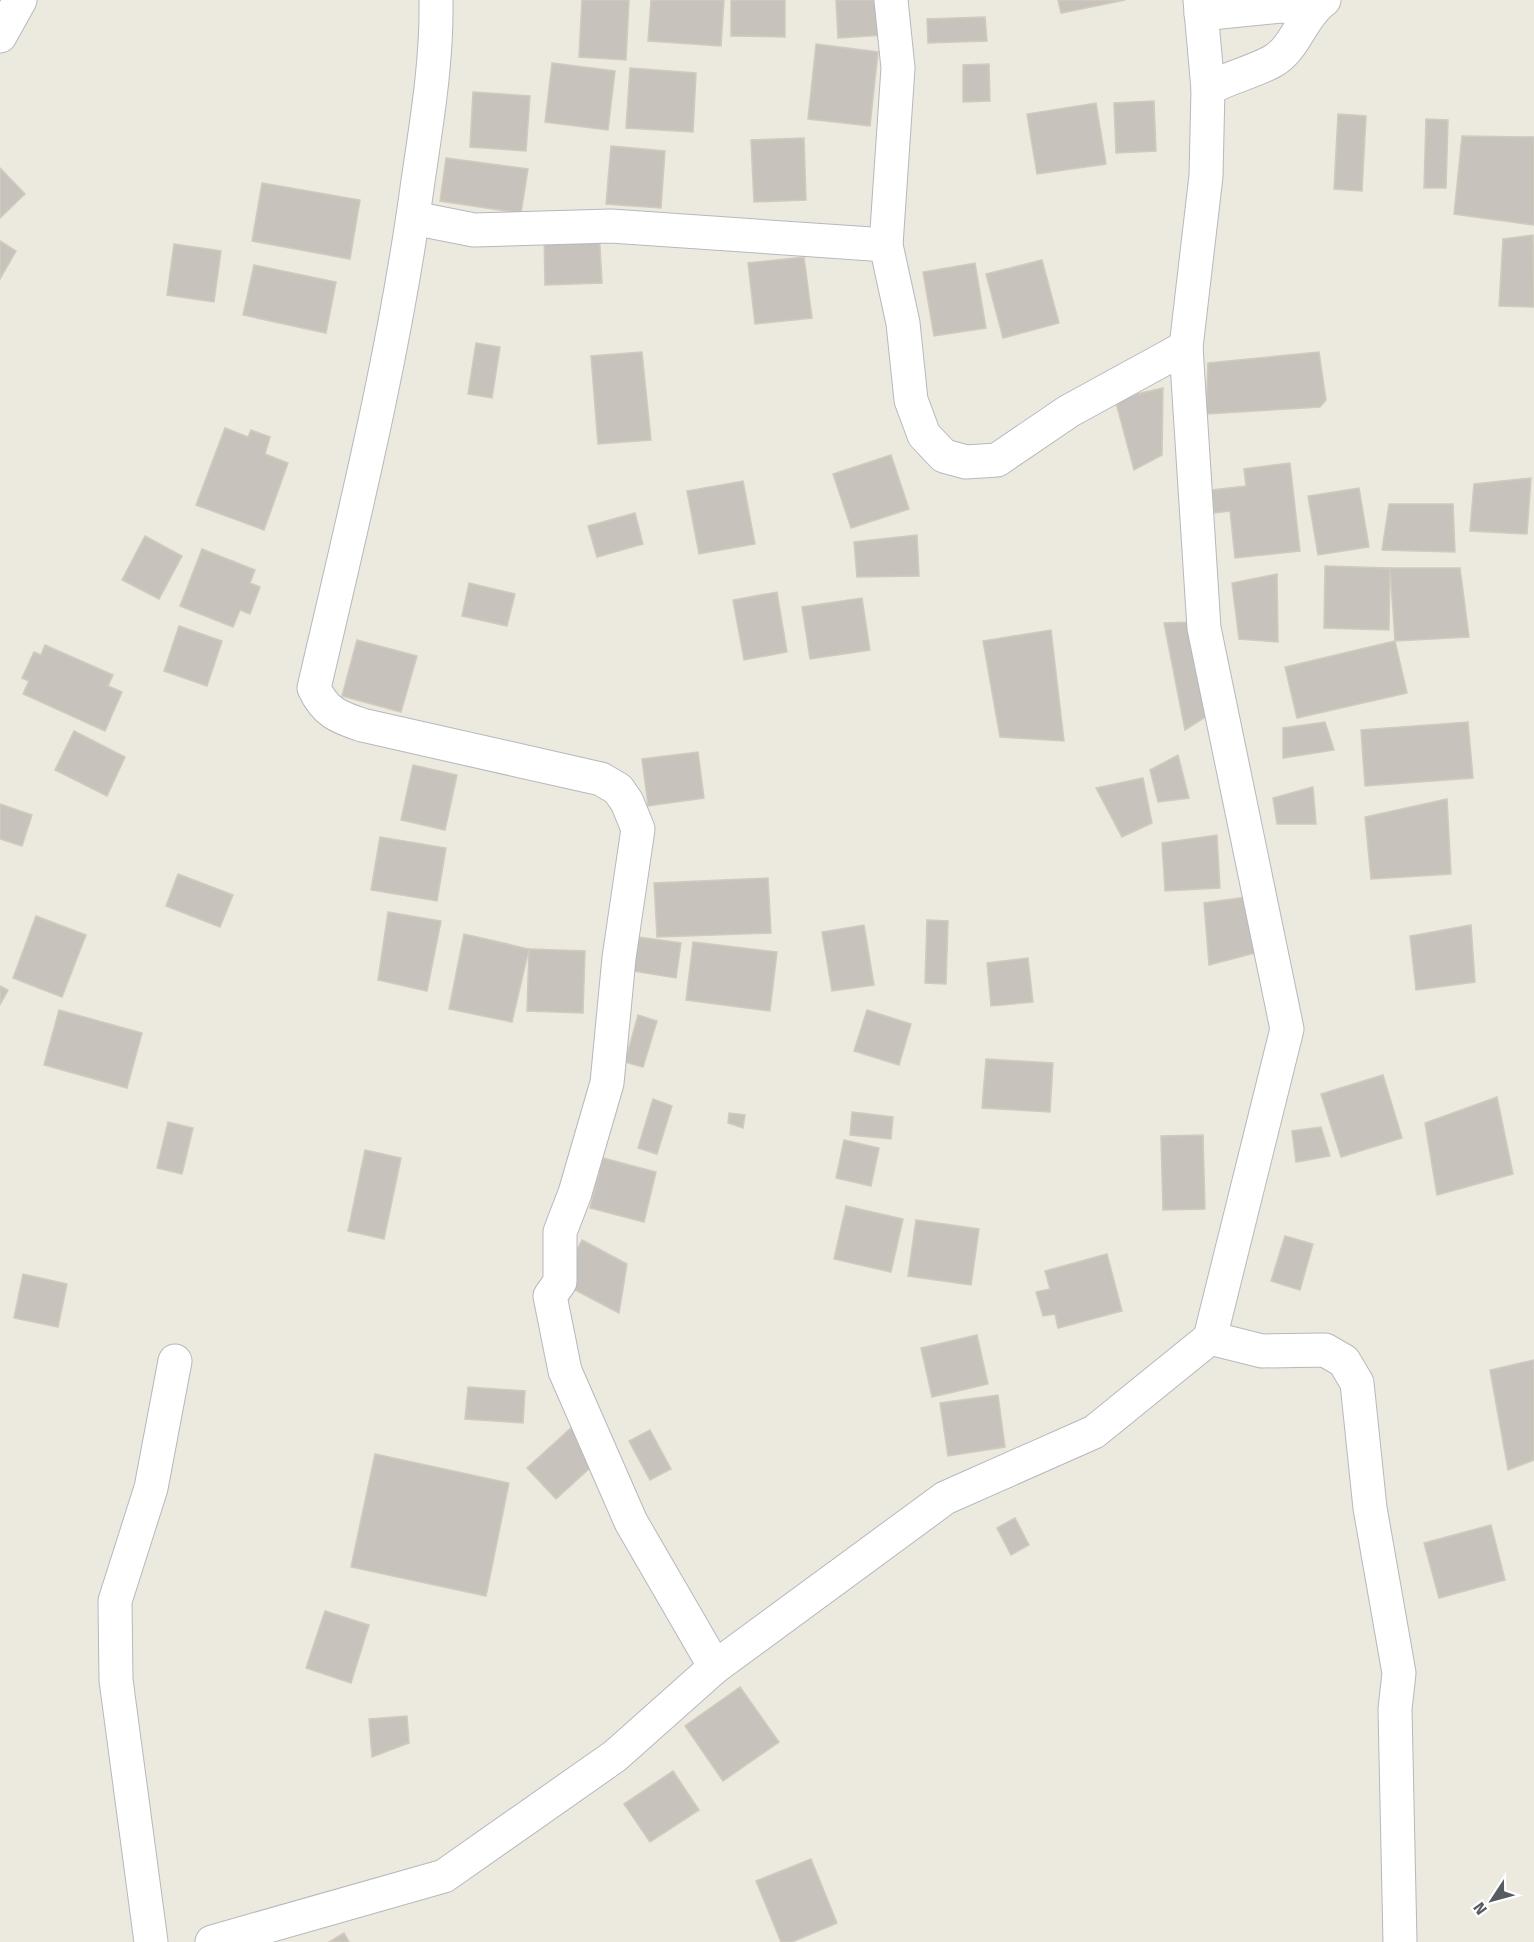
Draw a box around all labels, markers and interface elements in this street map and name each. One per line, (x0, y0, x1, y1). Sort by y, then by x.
north arrow (1462, 1870, 1522, 1930)
text: N (1469, 1899, 1491, 1918)

